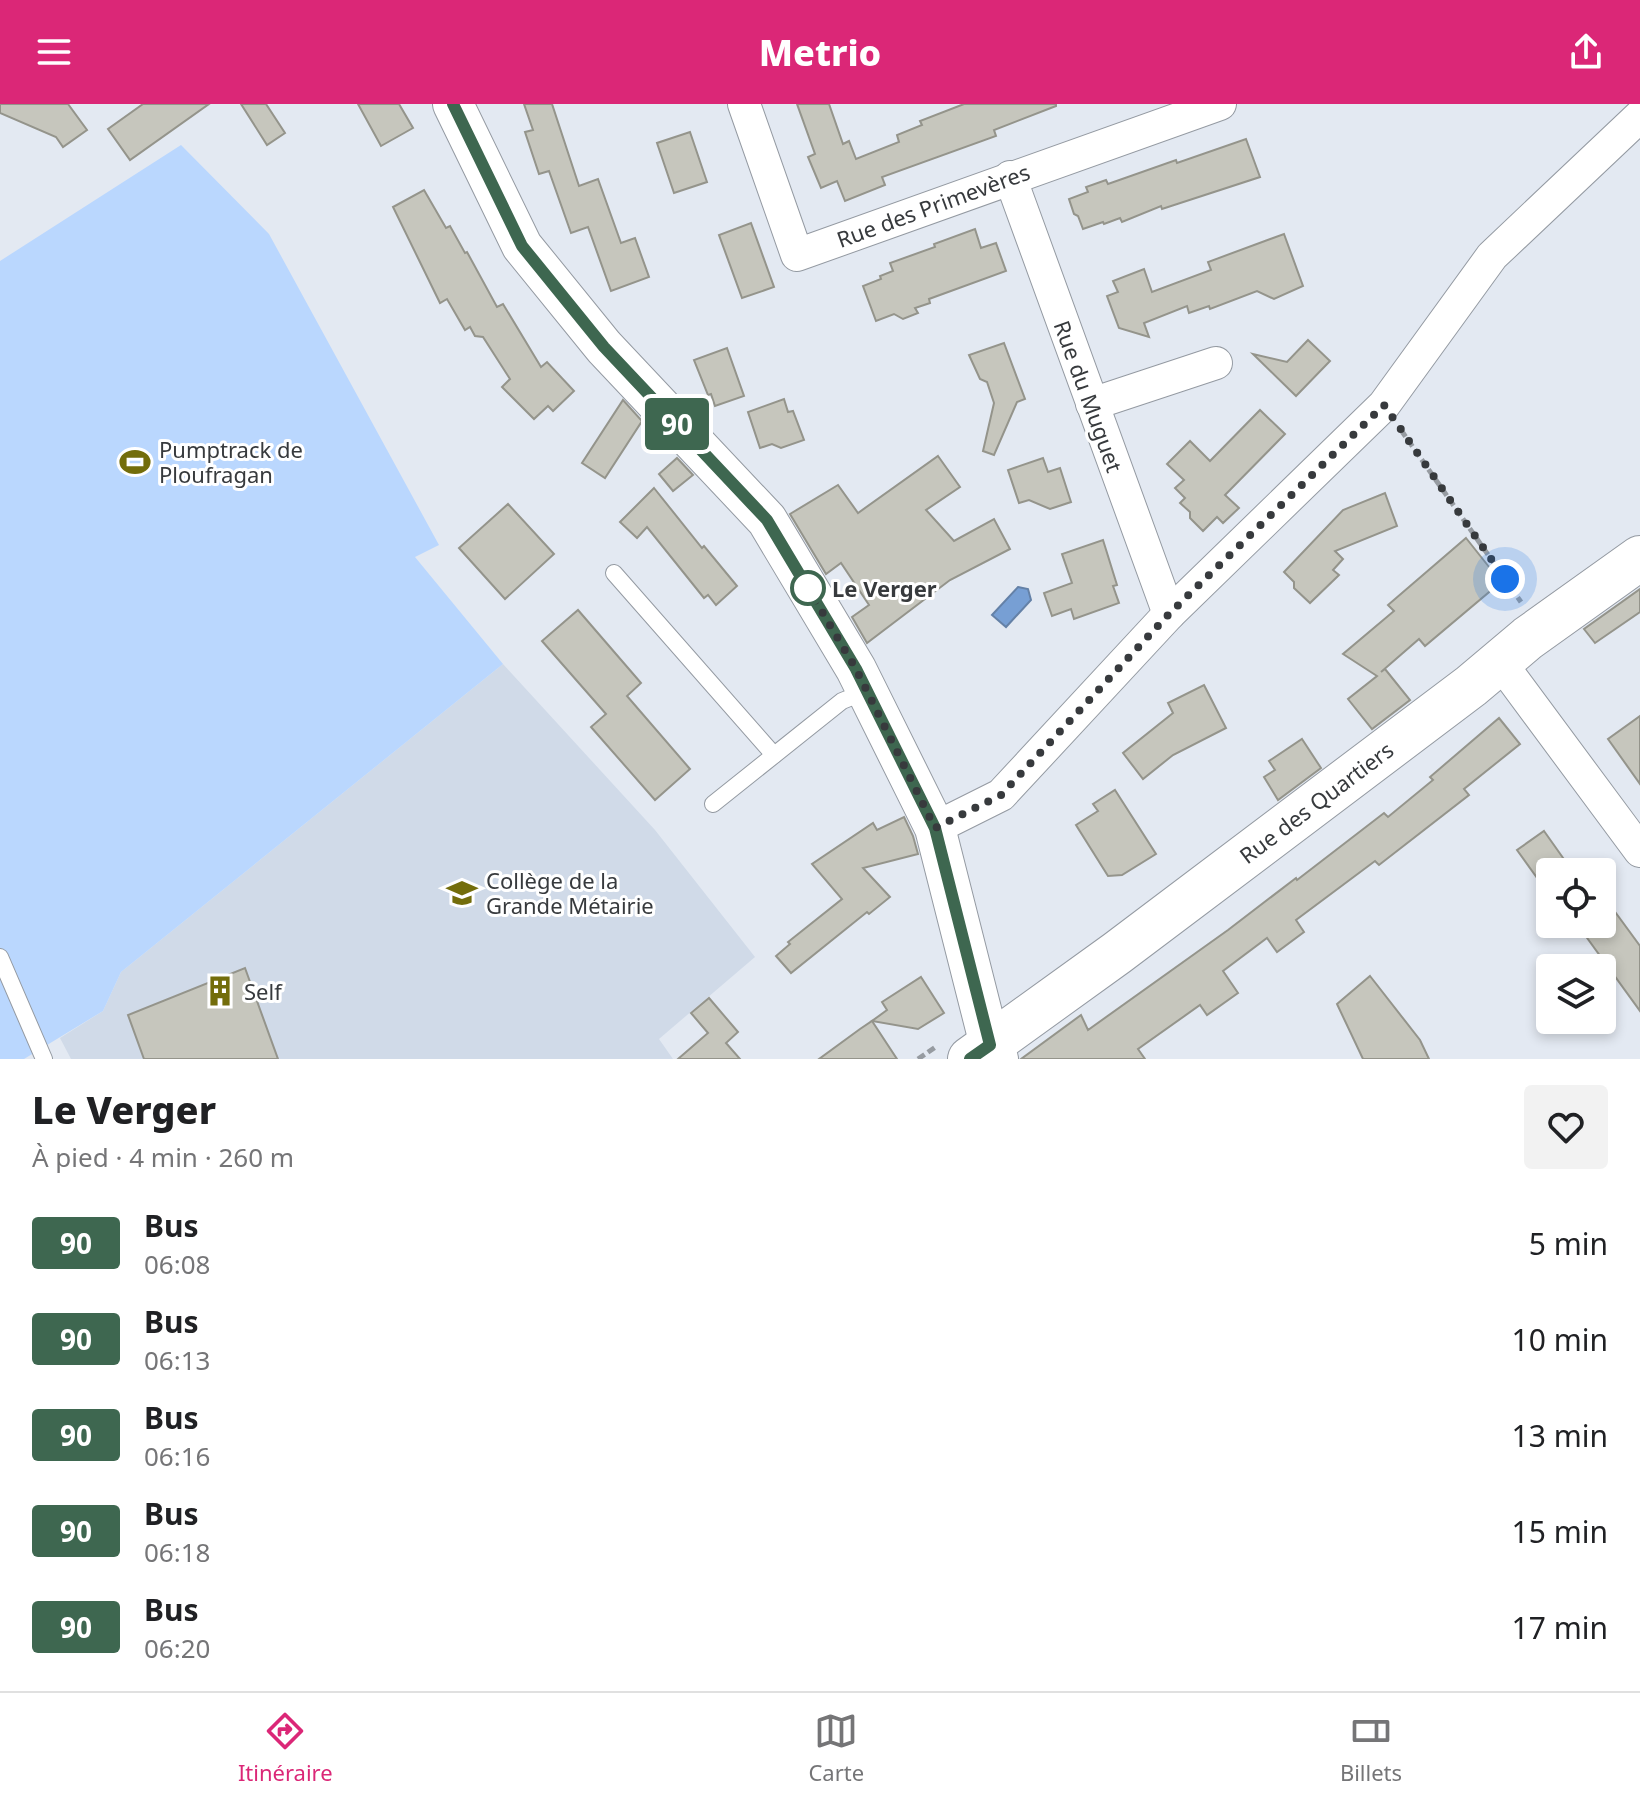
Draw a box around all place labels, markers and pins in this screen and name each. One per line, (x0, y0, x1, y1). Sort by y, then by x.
place label: Pumptrack de Ploufragan (159, 434, 303, 489)
sports icon: Pumptrack de Ploufragan (118, 445, 152, 479)
marker: Le Verger (791, 571, 825, 605)
place label: Le Verger (832, 573, 937, 603)
place label: Collège de la Grande Métairie (486, 865, 654, 920)
school or university icon: Collège de la Grande Métairie (445, 876, 479, 910)
building icon: Self (203, 974, 237, 1008)
place label: Self (244, 976, 283, 1006)

